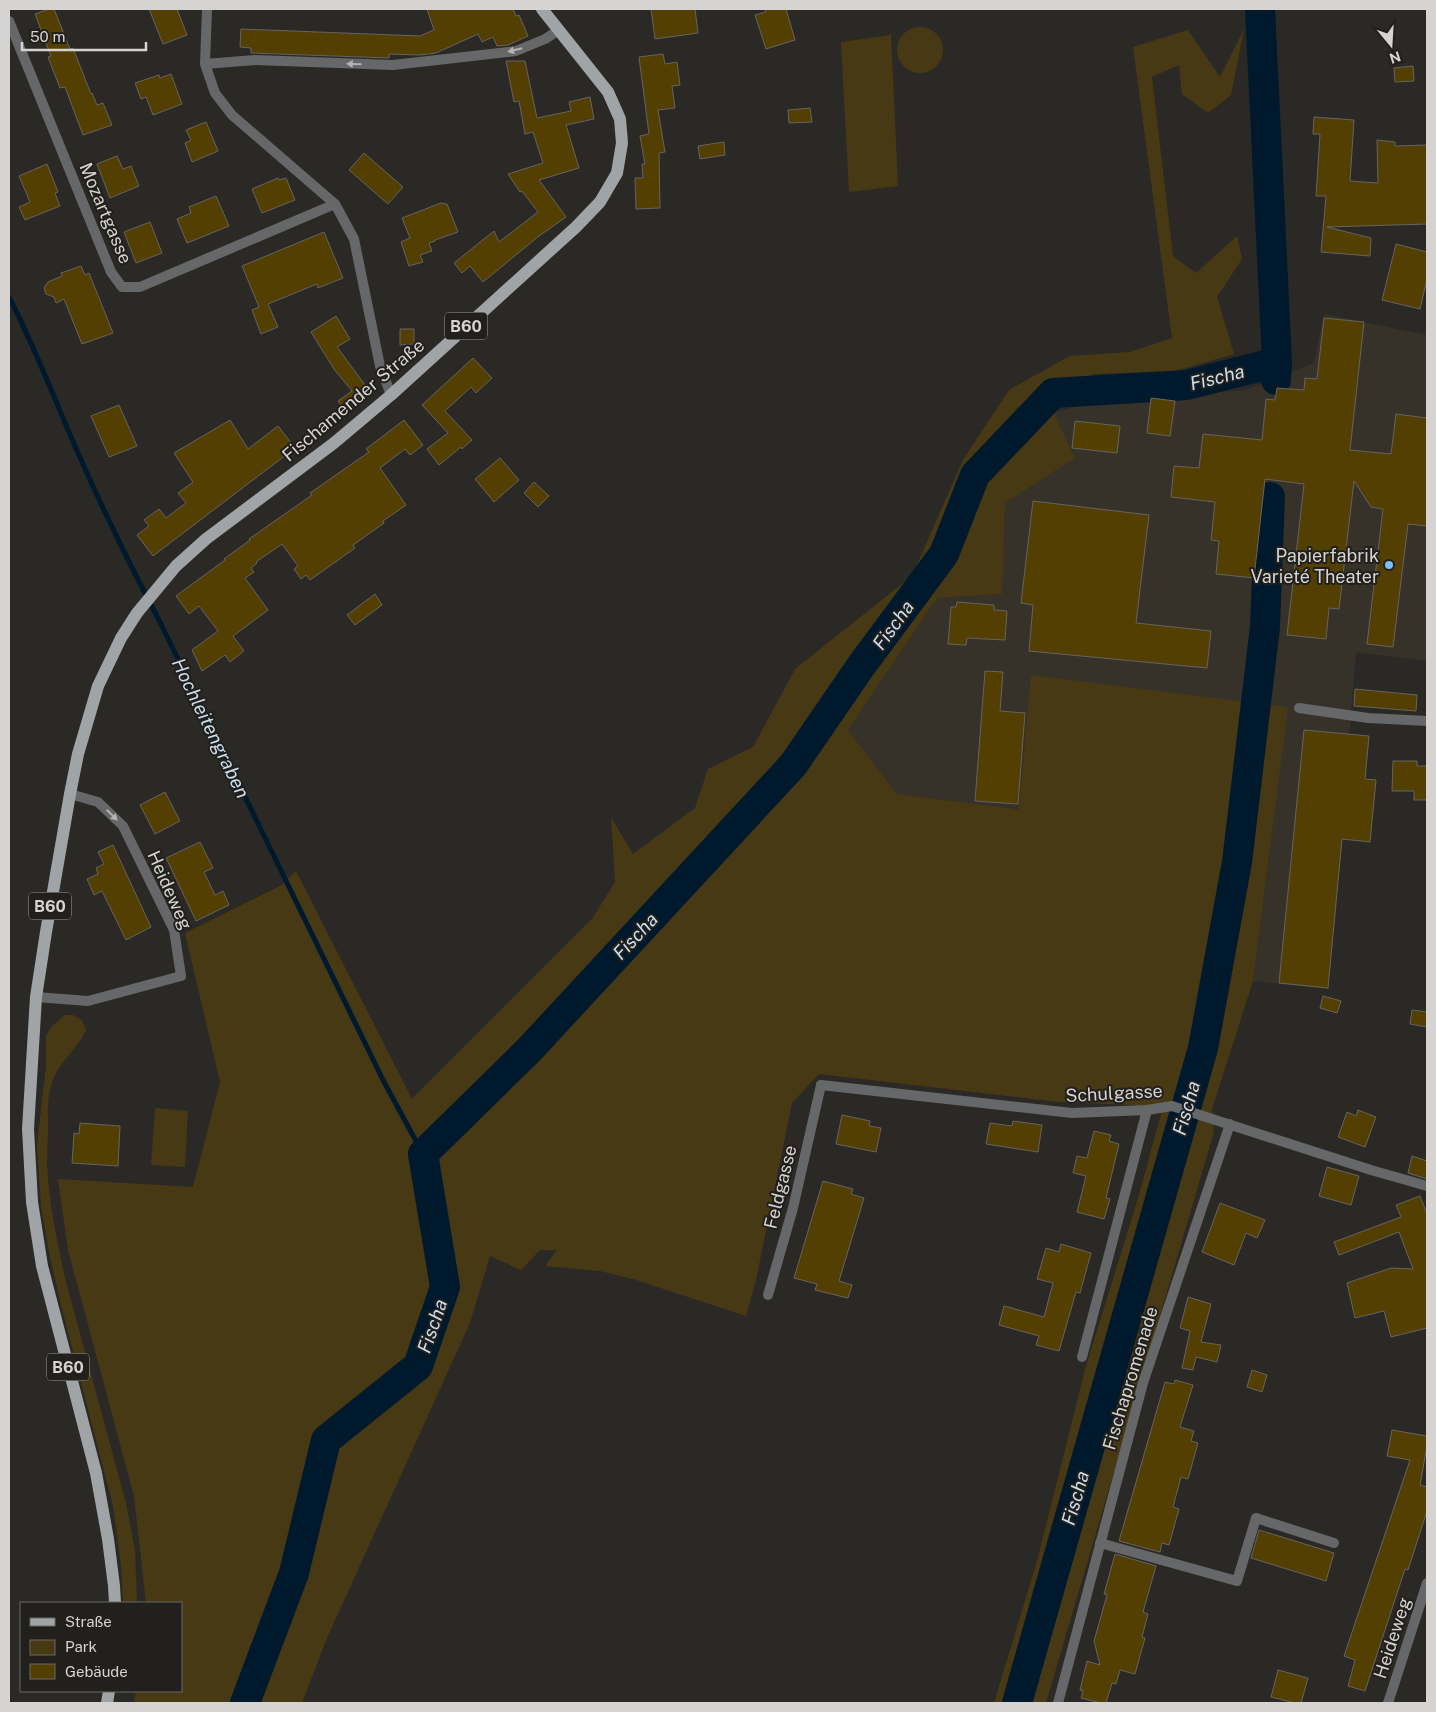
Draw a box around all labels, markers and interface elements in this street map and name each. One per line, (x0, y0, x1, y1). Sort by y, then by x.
scale bar (22, 20, 146, 52)
north arrow (1366, 20, 1416, 70)
text: 50 m (30, 28, 65, 45)
one-way arrow (508, 46, 523, 54)
text: N (1387, 48, 1403, 67)
one-way arrow (346, 60, 362, 68)
street label: Mozartgasse (75, 159, 137, 267)
road number: B60 (445, 312, 487, 340)
street label: Fischamender Straße (278, 334, 428, 466)
water label: Fischa (1187, 360, 1247, 394)
place label: Papierfabrik Varieté Theater (1251, 545, 1379, 587)
marker: Papierfabrik Varieté Theater (1383, 559, 1395, 571)
water label: Fischa (868, 596, 918, 654)
water label: Hochleitengraben (168, 654, 254, 802)
one-way arrow (106, 809, 118, 821)
street label: Heideweg (143, 847, 197, 933)
road number: B60 (29, 892, 71, 919)
water label: Fischa (608, 908, 662, 964)
water label: Fischa (1168, 1078, 1204, 1138)
street label: Schulgasse (1065, 1080, 1163, 1106)
street label: Feldgasse (759, 1143, 801, 1231)
water label: Fischa (413, 1296, 451, 1356)
street label: Fischapromenade (1098, 1304, 1162, 1452)
road number: B60 (47, 1354, 89, 1380)
water label: Fischa (1057, 1468, 1093, 1528)
street label: Heideweg (1369, 1595, 1415, 1681)
legend (20, 1602, 182, 1692)
text: Straße (65, 1613, 112, 1630)
text: Park (65, 1638, 97, 1655)
text: Gebäude (65, 1663, 128, 1680)

